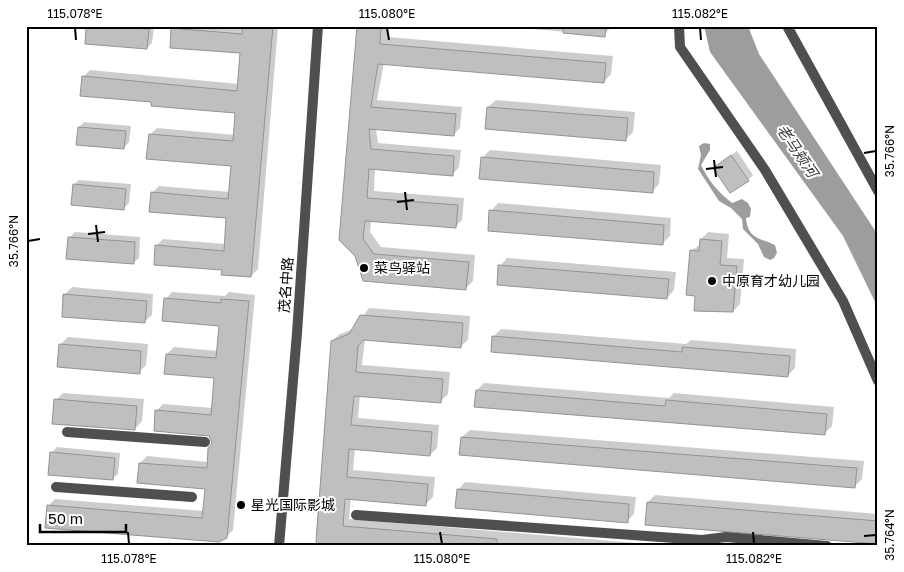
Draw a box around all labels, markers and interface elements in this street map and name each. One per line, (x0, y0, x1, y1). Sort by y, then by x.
text: 115.078°E (47, 6, 103, 21)
text: 115.080°E (359, 6, 415, 21)
text: 115.082°E (672, 6, 728, 21)
water label: 老马颊河 (774, 121, 824, 183)
text: 35.766°N (882, 125, 897, 177)
text: 35.766°N (6, 215, 21, 267)
street label: 茂名中路 (275, 256, 296, 313)
place label: 菜鸟驿站 (374, 259, 430, 276)
marker: 菜鸟驿站 (358, 262, 370, 274)
place label: 中原育才幼儿园 (722, 272, 820, 289)
marker: 中原育才幼儿园 (706, 275, 718, 287)
place label: 星光国际影城 (251, 496, 335, 513)
marker: 星光国际影城 (235, 499, 247, 511)
scale bar (40, 502, 126, 534)
text: 50 m (48, 509, 83, 527)
text: 35.764°N (882, 509, 897, 561)
text: 115.078°E (101, 551, 157, 566)
text: 115.080°E (414, 551, 470, 566)
text: 115.082°E (726, 551, 782, 566)

